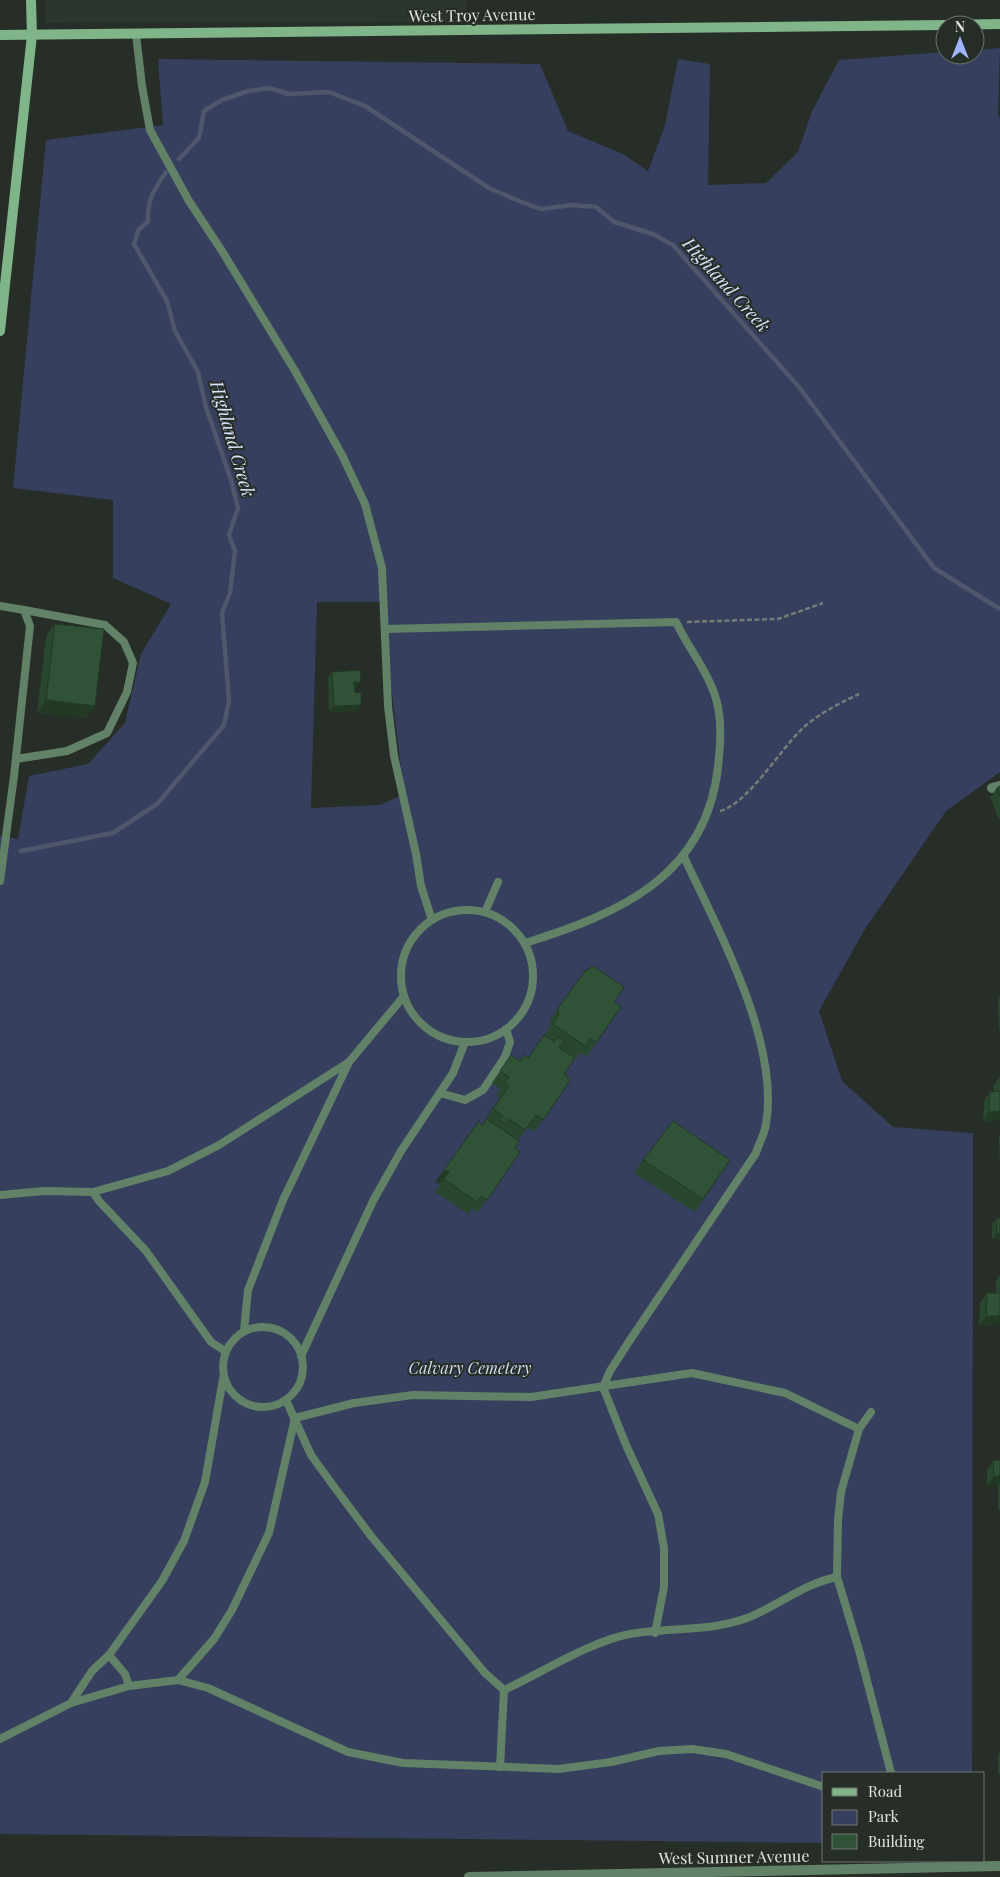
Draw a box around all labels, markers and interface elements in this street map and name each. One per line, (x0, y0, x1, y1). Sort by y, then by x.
street label: West Troy Avenue (407, 3, 536, 26)
north arrow (935, 15, 985, 65)
text: N (955, 17, 965, 36)
water label: Highland Creek (677, 231, 776, 337)
water label: Highland Creek (205, 377, 261, 500)
park label: Calvary Cemetery (408, 1357, 532, 1378)
legend (822, 1772, 985, 1862)
text: Road (868, 1781, 902, 1801)
text: Park (868, 1806, 900, 1826)
text: Building (868, 1831, 925, 1851)
street label: West Sumner Avenue (657, 1845, 810, 1868)

